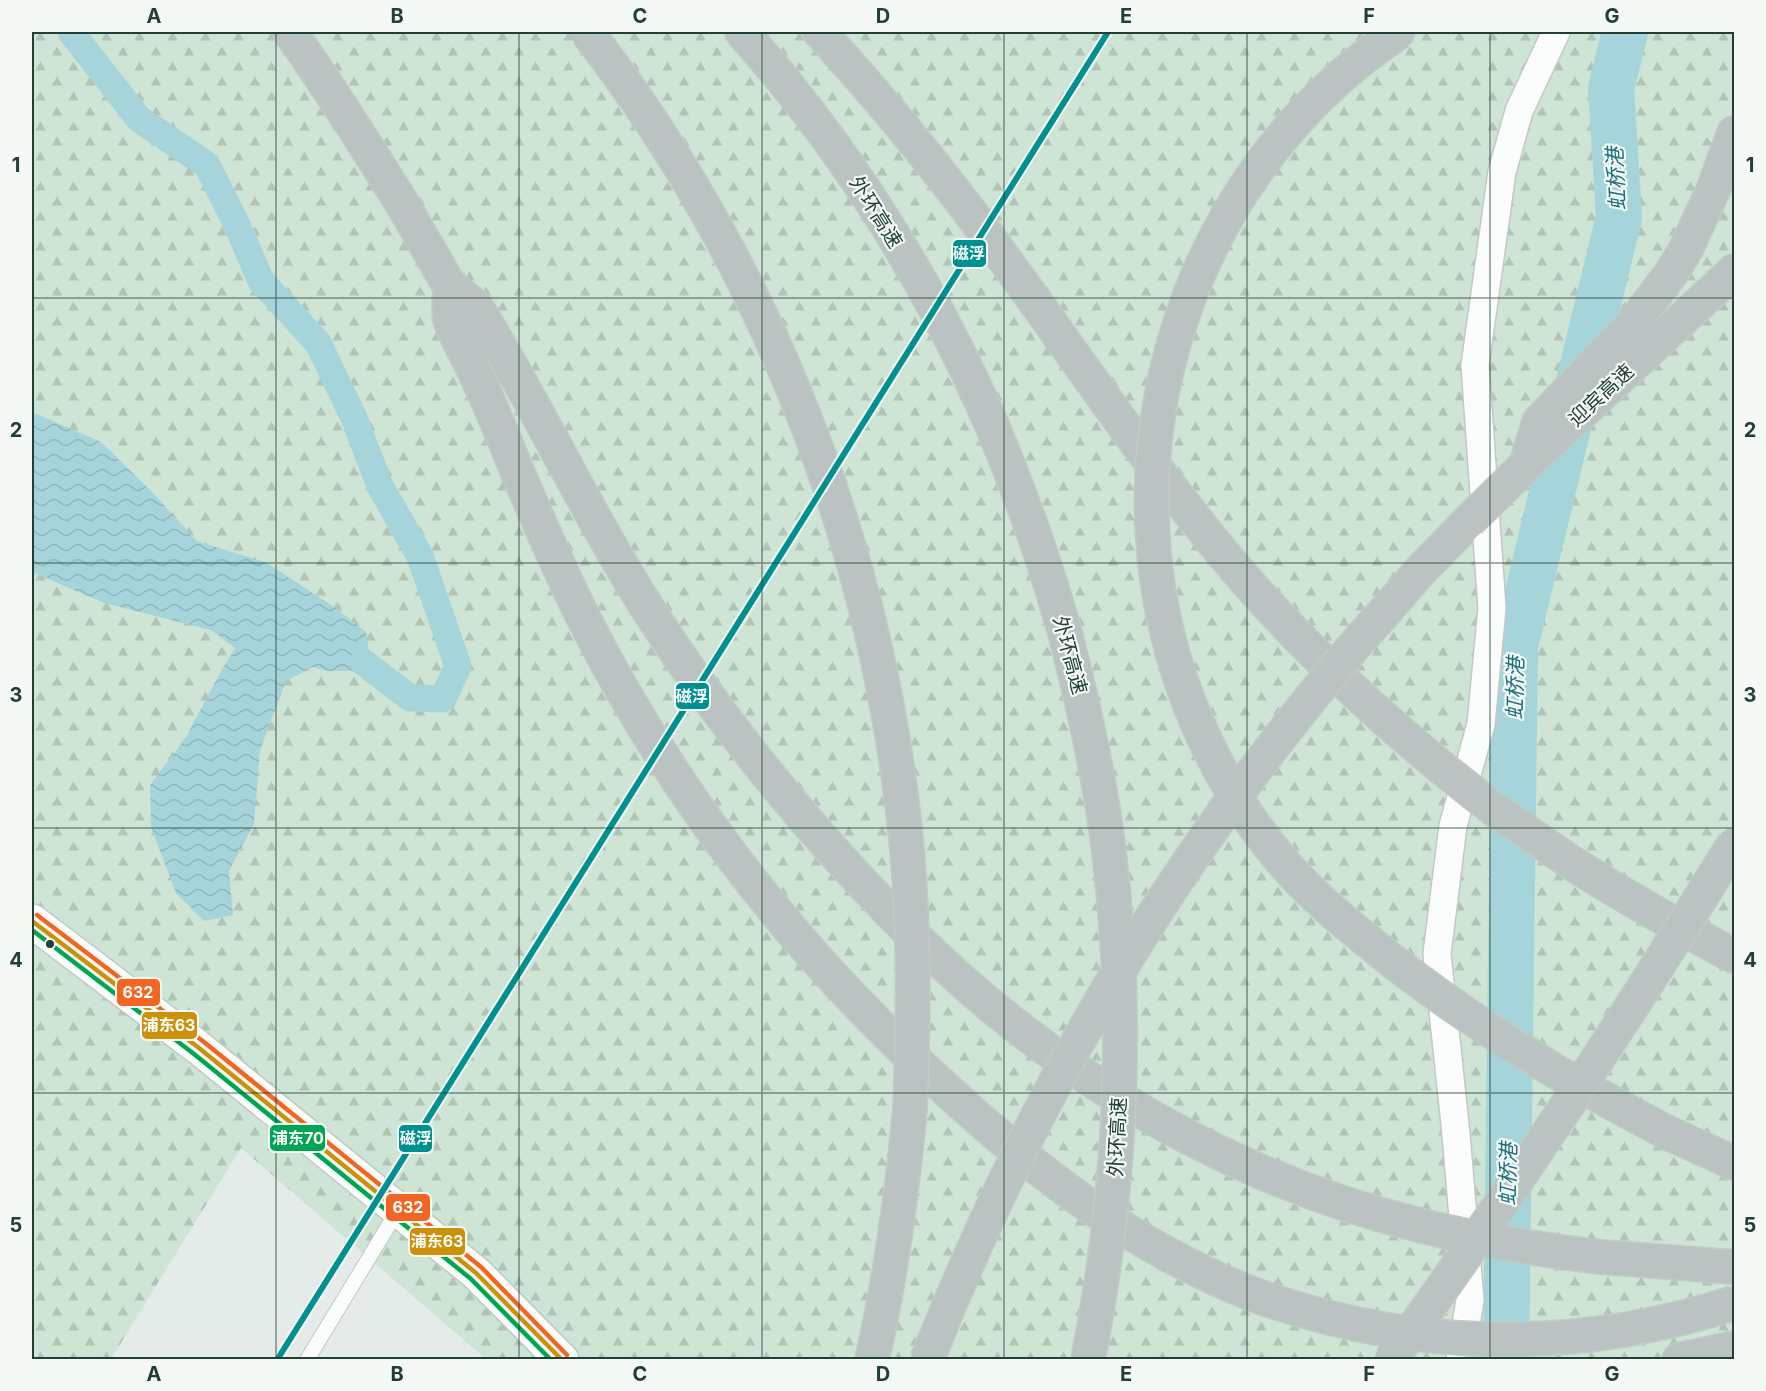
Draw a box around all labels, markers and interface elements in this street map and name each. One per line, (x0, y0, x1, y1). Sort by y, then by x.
text: A (147, 4, 162, 28)
text: B (390, 4, 404, 28)
text: C (633, 4, 647, 28)
text: D (876, 4, 890, 28)
text: E (1120, 4, 1132, 28)
text: F (1363, 4, 1375, 28)
text: G (1604, 4, 1620, 28)
water label: 虹桥港 (1602, 144, 1630, 211)
text: 1 (12, 153, 20, 177)
text: 1 (1746, 153, 1754, 177)
street label: 外环高速 (845, 172, 907, 252)
line badge: 磁浮 (952, 239, 987, 268)
text: 磁浮 (953, 243, 985, 263)
street label: 迎宾高速 (1564, 359, 1638, 431)
text: 2 (10, 418, 22, 442)
text: 2 (1744, 418, 1756, 442)
street label: 外环高速 (1048, 613, 1092, 697)
water label: 虹桥港 (1502, 653, 1528, 720)
line badge: 磁浮 (675, 682, 710, 710)
text: 3 (10, 683, 22, 707)
text: 3 (1744, 683, 1756, 707)
text: 磁浮 (676, 686, 708, 706)
unlabelled marker (44, 938, 56, 950)
text: 4 (9, 948, 23, 972)
text: 4 (1743, 948, 1757, 972)
line badge: 632 (116, 978, 161, 1007)
text: 632 (123, 982, 153, 1002)
line badge: 浦东63 (141, 1011, 198, 1040)
text: 浦东63 (143, 1015, 195, 1035)
street label: 外环高速 (1103, 1096, 1131, 1178)
line badge: 浦东70 (269, 1124, 326, 1152)
line badge: 磁浮 (398, 1124, 433, 1153)
text: 浦东70 (272, 1128, 324, 1148)
text: 磁浮 (400, 1128, 432, 1148)
water label: 虹桥港 (1495, 1139, 1521, 1206)
line badge: 632 (385, 1193, 431, 1222)
text: 632 (393, 1197, 423, 1217)
text: 5 (10, 1213, 22, 1237)
text: 5 (1744, 1213, 1756, 1237)
line badge: 浦东63 (409, 1227, 466, 1256)
text: 浦东63 (411, 1231, 463, 1251)
text: A (147, 1362, 162, 1386)
text: B (390, 1362, 404, 1386)
text: C (633, 1362, 647, 1386)
text: D (876, 1362, 890, 1386)
text: E (1120, 1362, 1132, 1386)
text: F (1363, 1362, 1375, 1386)
text: G (1604, 1362, 1620, 1386)

